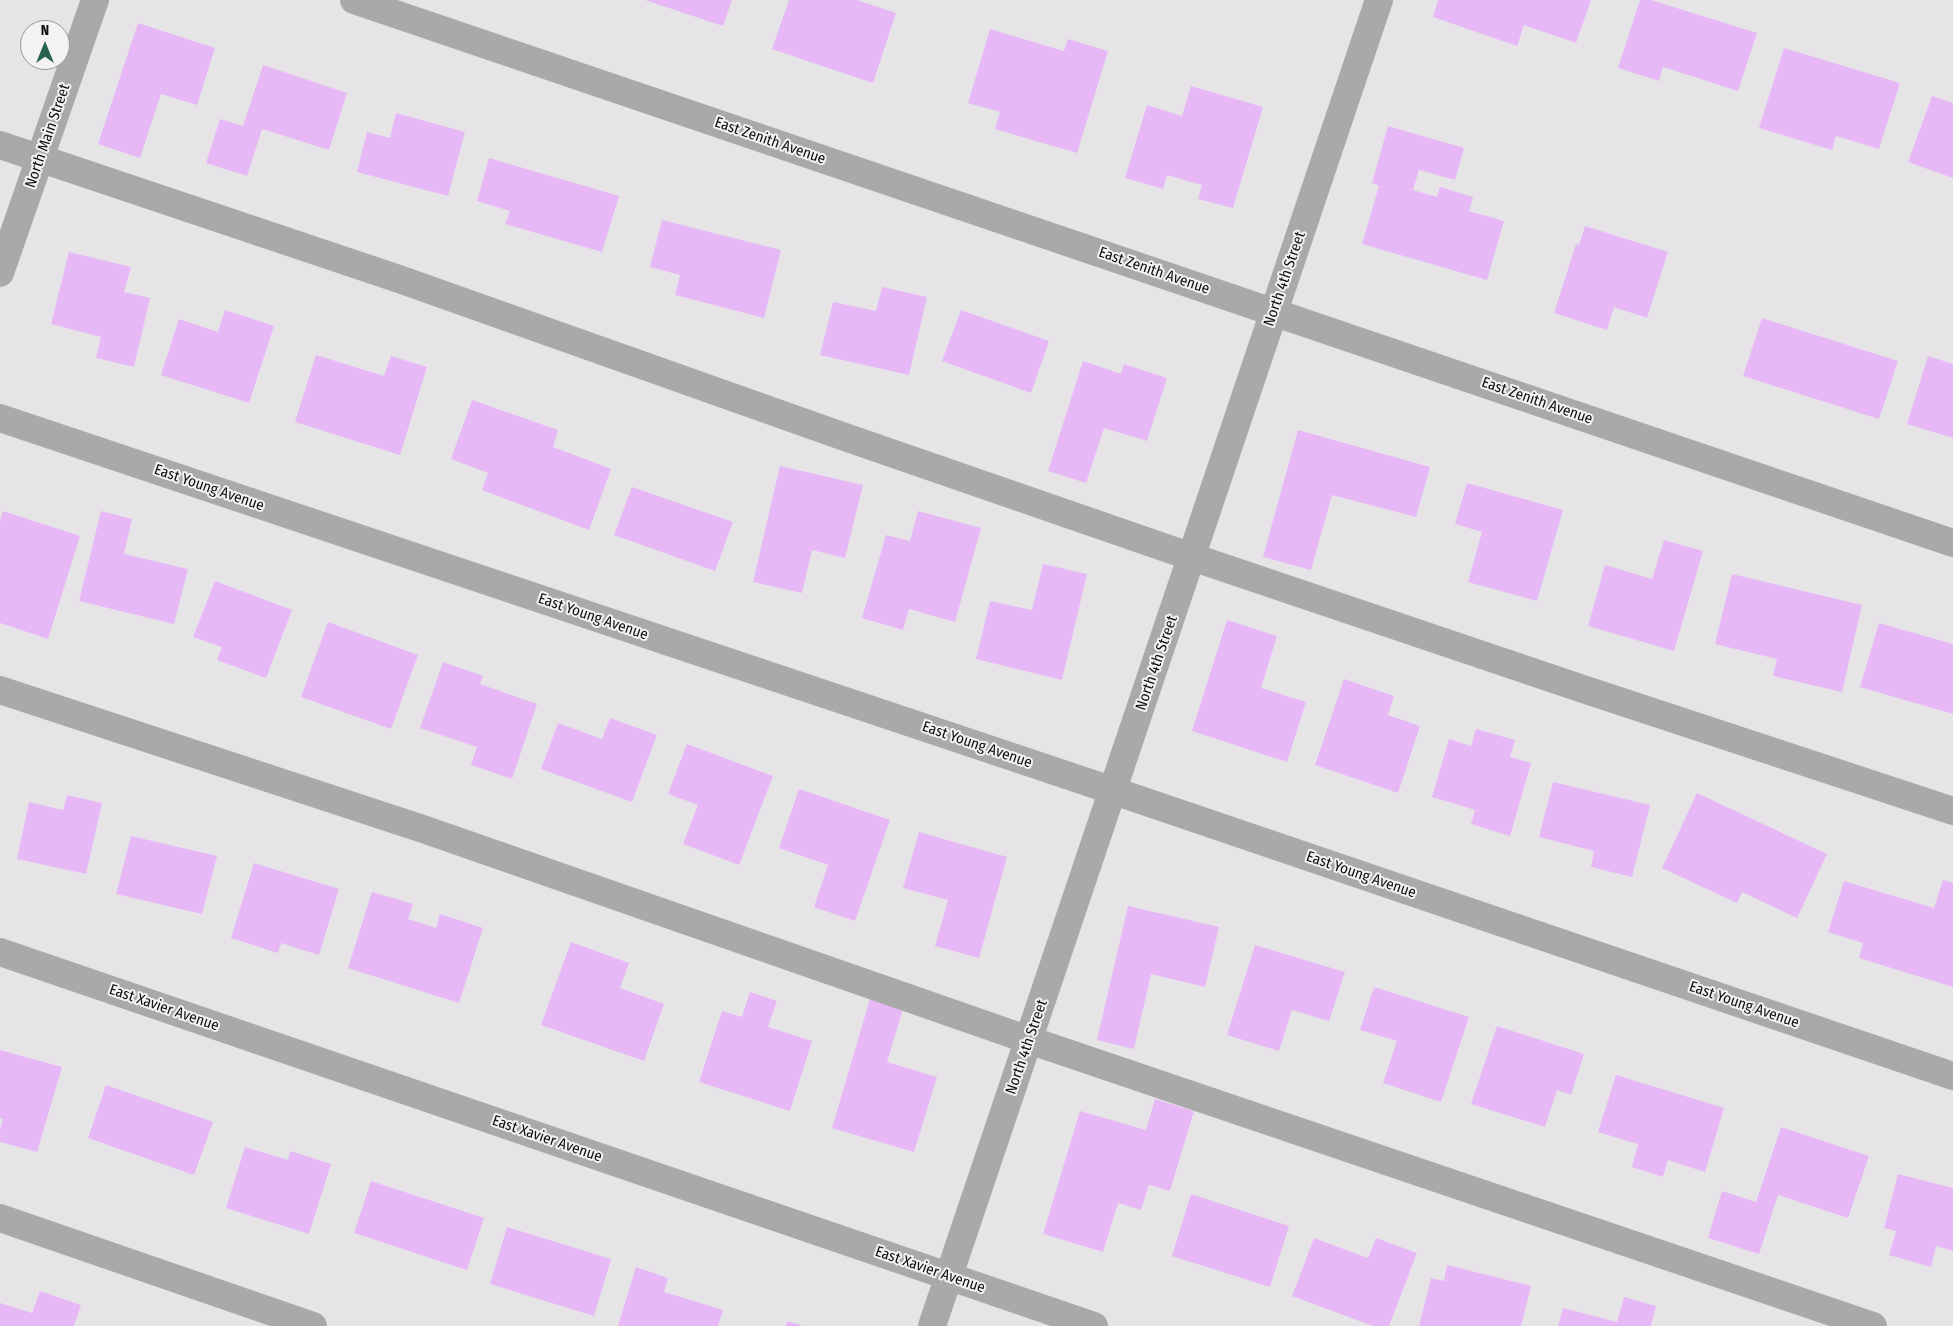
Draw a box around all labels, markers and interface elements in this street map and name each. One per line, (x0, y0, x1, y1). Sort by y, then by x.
north arrow (20, 20, 70, 70)
text: N (41, 22, 49, 39)
street label: North Main Street (22, 82, 74, 190)
street label: East Zenith Avenue (712, 114, 828, 168)
street label: North 4th Street (1260, 229, 1310, 329)
street label: East Zenith Avenue (1096, 244, 1212, 298)
street label: East Zenith Avenue (1479, 374, 1595, 428)
street label: East Young Avenue (152, 461, 266, 515)
street label: East Young Avenue (536, 590, 650, 644)
street label: North 4th Street (1132, 613, 1182, 713)
street label: East Young Avenue (920, 718, 1034, 772)
street label: East Young Avenue (1304, 848, 1418, 902)
street label: East Young Avenue (1687, 978, 1801, 1032)
street label: East Xavier Avenue (107, 981, 221, 1035)
street label: North 4th Street (1002, 997, 1052, 1097)
street label: East Xavier Avenue (490, 1112, 604, 1166)
street label: East Xavier Avenue (873, 1243, 987, 1297)

